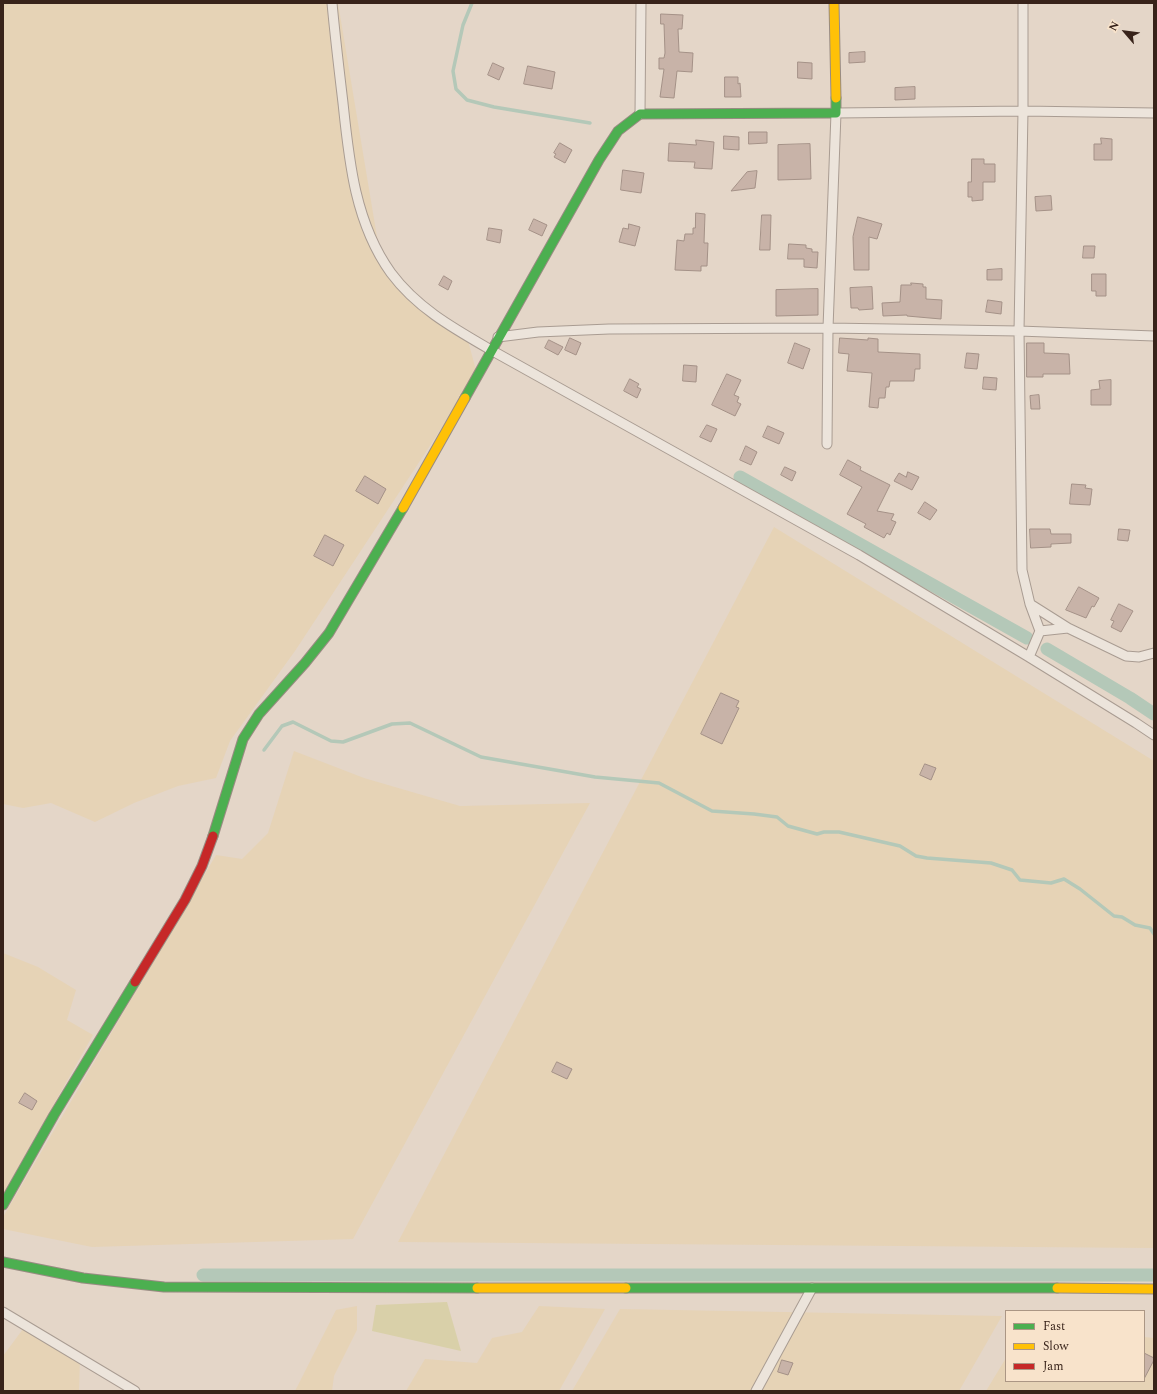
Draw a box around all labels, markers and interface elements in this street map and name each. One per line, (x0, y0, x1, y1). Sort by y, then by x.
north arrow (1105, 12, 1145, 52)
text: N (1104, 18, 1124, 34)
legend (1005, 1310, 1145, 1382)
text: Fast (1043, 1317, 1065, 1336)
text: Slow (1043, 1337, 1068, 1356)
text: Jam (1043, 1357, 1064, 1376)

